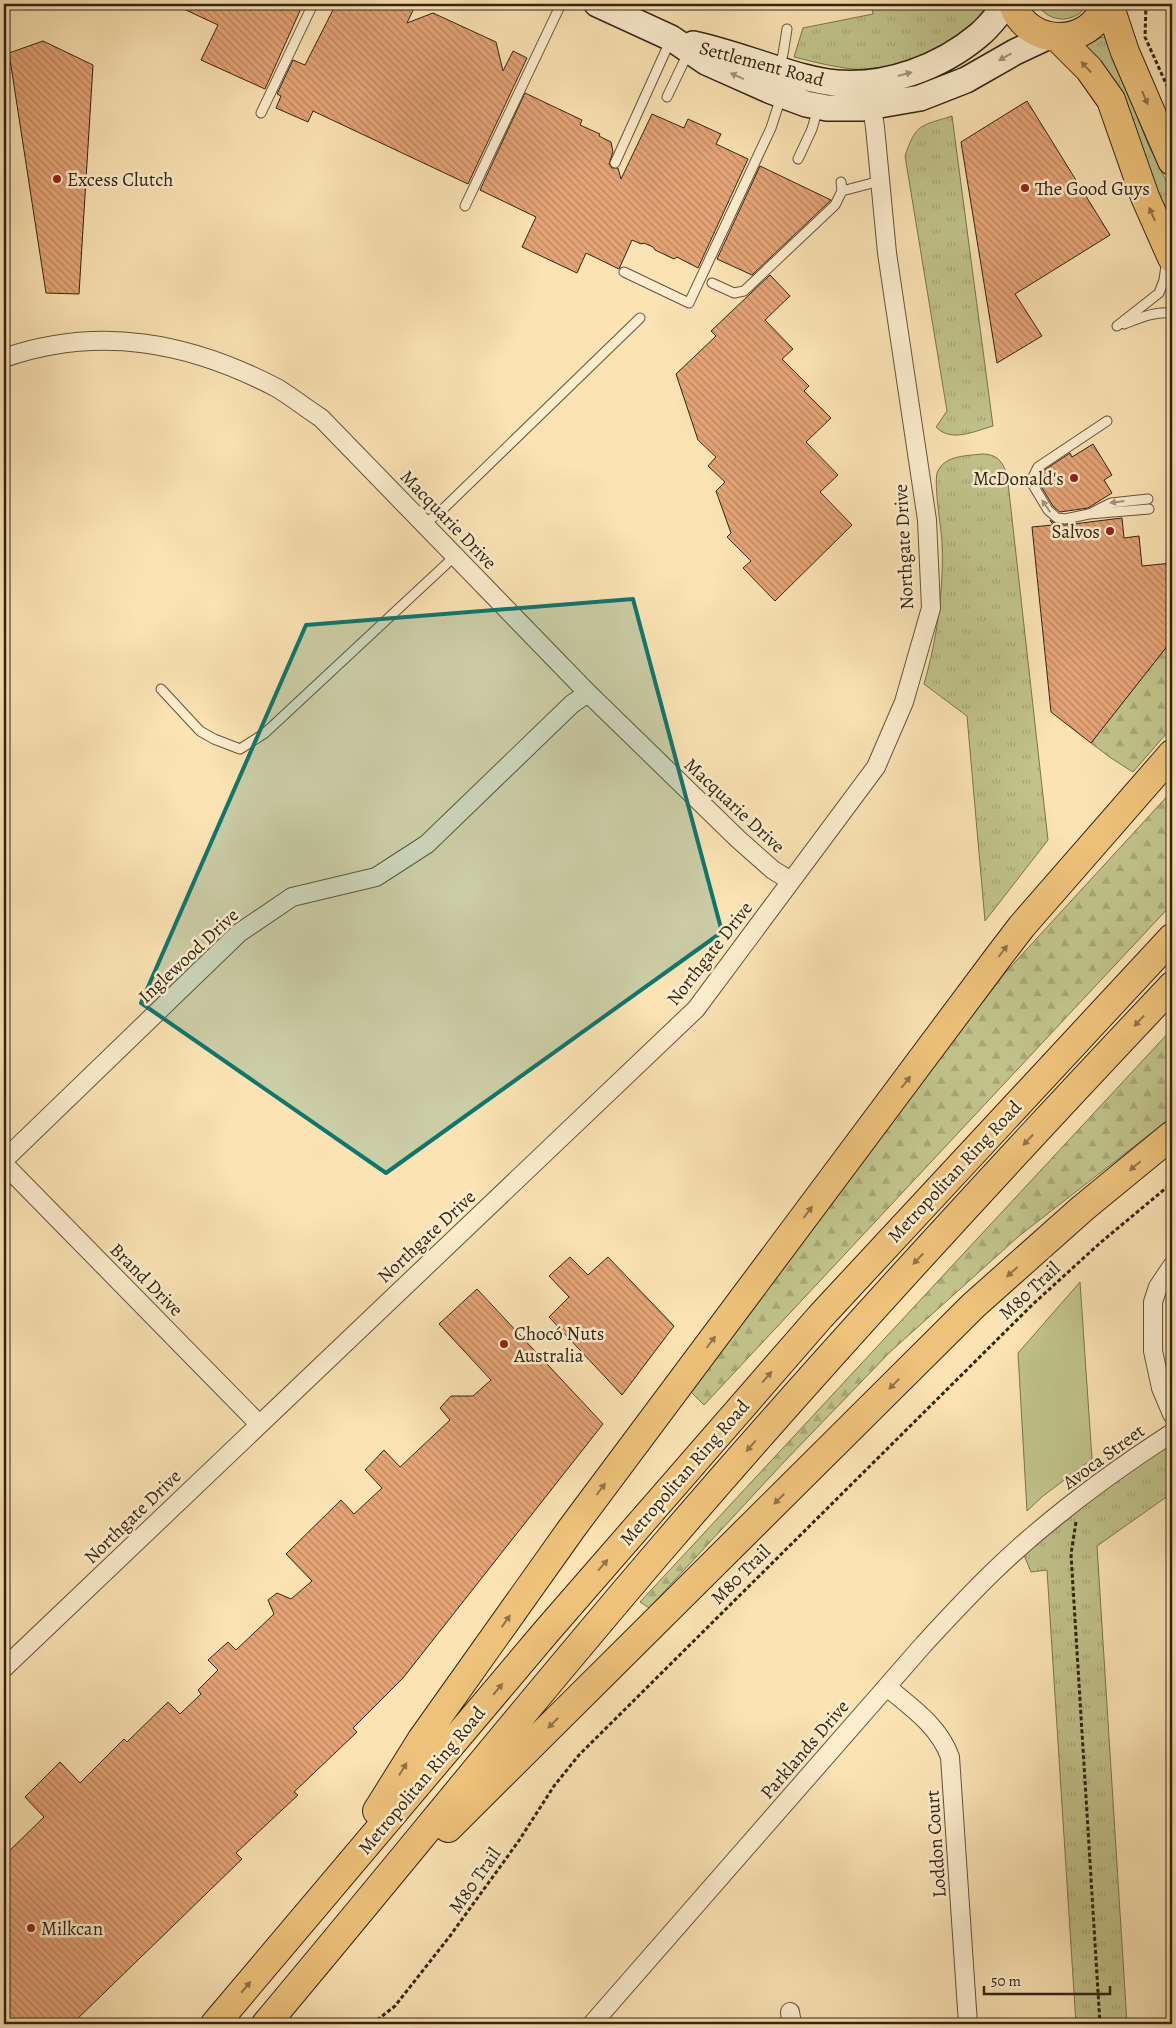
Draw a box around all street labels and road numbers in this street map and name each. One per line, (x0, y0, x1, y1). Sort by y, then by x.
street label: Settlement Road (696, 35, 828, 93)
street label: Macquarie Drive (394, 464, 502, 575)
street label: Northgate Drive (888, 483, 920, 610)
street label: Macquarie Drive (678, 752, 790, 859)
street label: Northgate Drive (661, 896, 759, 1011)
street label: Inglewood Drive (133, 902, 244, 1009)
street label: Metropolitan Ring Road (882, 1094, 1028, 1249)
street label: Northgate Drive (372, 1184, 482, 1289)
street label: Brand Drive (104, 1237, 189, 1322)
street label: M80 Trail (993, 1255, 1066, 1326)
street label: Metropolitan Ring Road (614, 1393, 756, 1551)
street label: Avoca Street (1056, 1418, 1150, 1496)
street label: Northgate Drive (78, 1464, 187, 1570)
street label: M80 Trail (705, 1539, 777, 1610)
street label: Parklands Drive (754, 1694, 855, 1805)
street label: Metropolitan Ring Road (352, 1700, 492, 1860)
street label: Loddon Court (919, 1789, 953, 1899)
street label: M80 Trail (443, 1842, 507, 1919)

